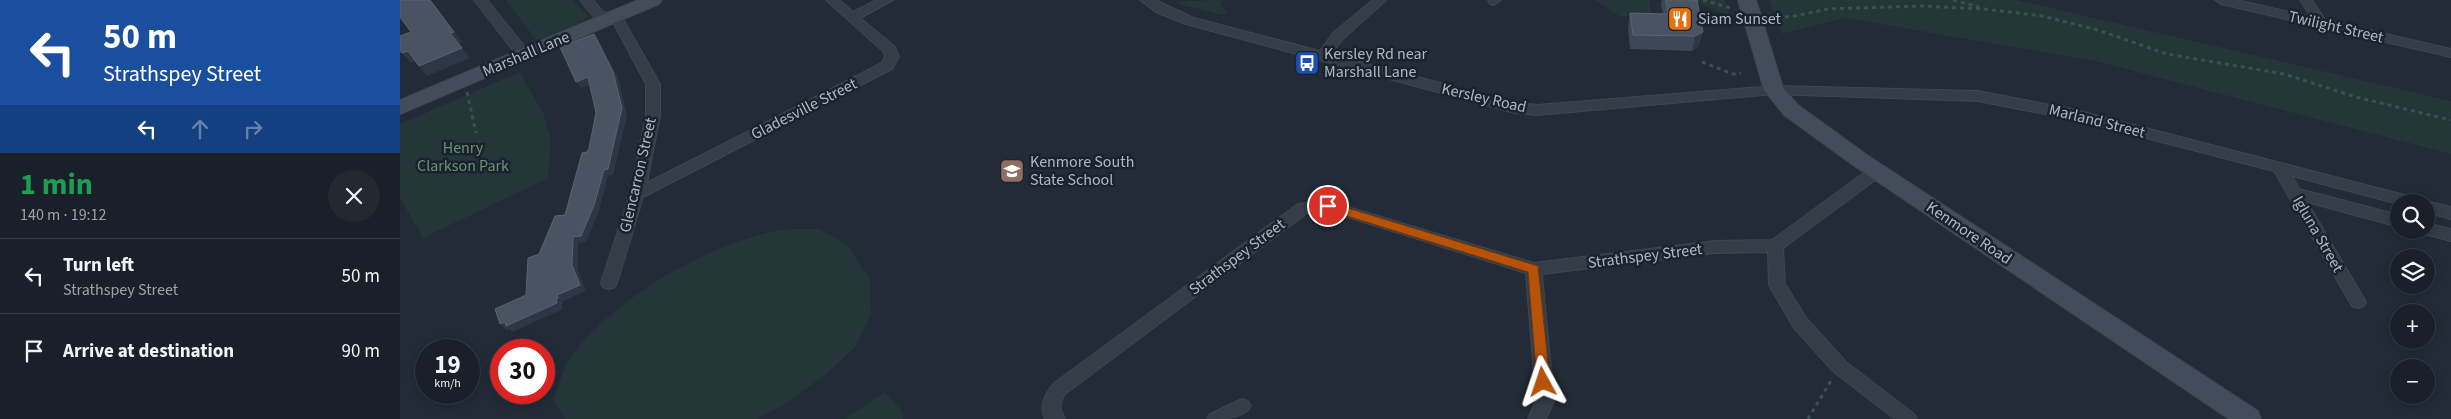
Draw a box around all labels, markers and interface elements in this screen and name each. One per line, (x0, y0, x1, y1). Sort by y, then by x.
street label: Twilight Street (2286, 5, 2386, 49)
restaurant icon: Siam Sunset (1667, 6, 1693, 32)
place label: Siam Sunset (1698, 8, 1781, 30)
text: 50 m (103, 12, 177, 62)
icon: left (20, 20, 85, 85)
street label: Marshall Lane (479, 26, 573, 82)
place label: Kersley Rd near Marshall Lane (1324, 43, 1428, 83)
bus stop icon: Kersley Rd near Marshall Lane (1294, 50, 1320, 76)
text: Strathspey Street (103, 58, 261, 90)
street label: Gladesville Street (747, 73, 861, 145)
street label: Kersley Road (1439, 78, 1529, 118)
street label: Marland Street (2047, 98, 2148, 144)
icon: left (133, 115, 161, 143)
icon: ahead (186, 115, 214, 143)
icon: right (239, 115, 267, 143)
street label: Glencarron Street (614, 115, 662, 235)
park label: Henry Clarkson Park (417, 137, 509, 177)
place label: Kenmore South State School (1030, 151, 1134, 191)
school or university icon: Kenmore South State School (999, 158, 1025, 184)
text: 1 min (20, 163, 93, 206)
button: close (328, 170, 380, 222)
pin (1307, 185, 1349, 227)
icon: arrive (1314, 192, 1342, 220)
street label: Igluna Street (2287, 192, 2349, 277)
map controls (2390, 194, 2435, 404)
button: search (2390, 194, 2435, 239)
street label: Kenmore Road (1922, 196, 2016, 270)
text: 140 m · 19:12 (20, 204, 107, 226)
street label: Strathspey Street (1184, 213, 1290, 300)
street label: Strathspey Street (1587, 238, 1704, 274)
button: layers (2390, 249, 2435, 294)
text: Turn left (63, 252, 134, 279)
icon: left (20, 262, 48, 290)
text: 50 m (342, 263, 380, 290)
text: Strathspey Street (63, 279, 178, 301)
button: + (2390, 304, 2435, 349)
icon: arrive (20, 337, 48, 365)
text: Arrive at destination (63, 338, 234, 365)
text: 90 m (342, 338, 380, 365)
speed limit sign: 30 (490, 339, 555, 404)
text: 19 (434, 347, 461, 383)
position arrow (1516, 355, 1568, 407)
button: − (2390, 359, 2435, 404)
text: km/h (434, 375, 461, 392)

